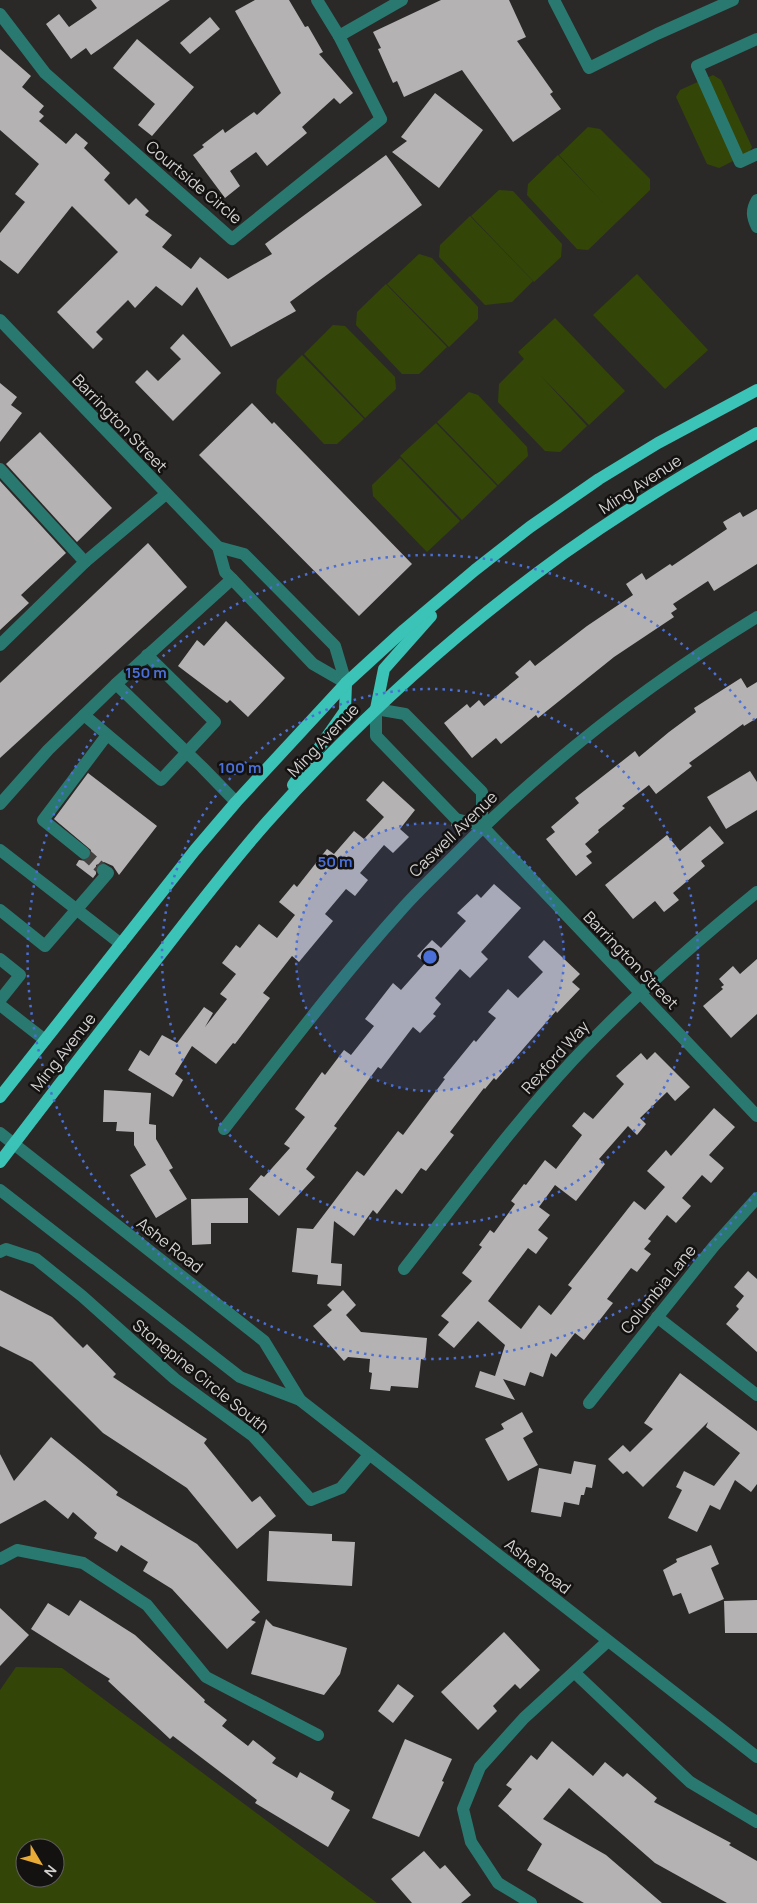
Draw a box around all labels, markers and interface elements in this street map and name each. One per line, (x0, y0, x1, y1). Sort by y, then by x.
street label: Courtside Circle (141, 135, 247, 229)
street label: Barrington Street (68, 369, 172, 477)
street label: Ming Avenue (595, 449, 685, 519)
text: 150 m (125, 662, 167, 683)
street label: Ming Avenue (282, 698, 364, 782)
text: 100 m (219, 757, 261, 778)
street label: Caswell Avenue (404, 786, 502, 882)
text: 50 m (317, 851, 353, 872)
street label: Barrington Street (579, 906, 683, 1014)
centre of rings (421, 948, 439, 966)
street label: Ming Avenue (25, 1008, 101, 1096)
street label: Rexford Way (516, 1015, 594, 1098)
street label: Ashe Road (132, 1212, 208, 1278)
street label: Columbia Lane (615, 1240, 701, 1338)
street label: Stonepine Circle South (128, 1314, 274, 1438)
street label: Ashe Road (500, 1533, 576, 1599)
north arrow (15, 1838, 65, 1888)
text: N (40, 1861, 61, 1881)

